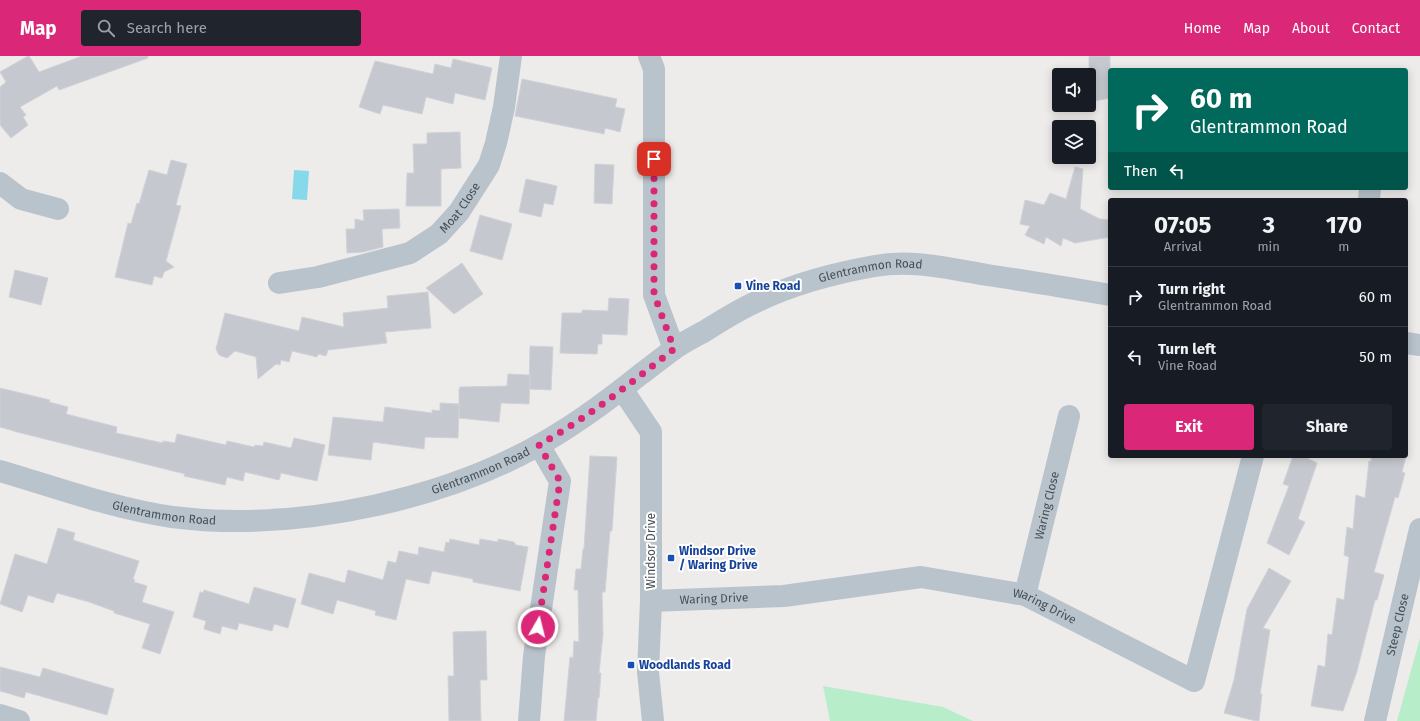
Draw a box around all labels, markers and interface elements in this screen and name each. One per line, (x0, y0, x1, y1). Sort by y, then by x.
search box (81, 10, 361, 46)
text: Map (20, 17, 57, 40)
icon: search (95, 17, 117, 39)
text: Search here (127, 19, 207, 37)
text: Home (1184, 20, 1221, 37)
text: Map (1243, 20, 1270, 37)
text: About (1292, 20, 1330, 37)
text: Contact (1352, 20, 1400, 37)
map controls (1052, 68, 1096, 164)
button: sound (1052, 68, 1096, 112)
text: 60 m (1190, 82, 1252, 115)
icon: right (1124, 84, 1176, 136)
text: Glentrammon Road (1190, 116, 1348, 138)
button: layers (1052, 120, 1096, 164)
pin (637, 142, 671, 176)
icon: arrive (643, 148, 665, 170)
icon: left (1166, 160, 1188, 182)
text: Then (1124, 162, 1158, 180)
street label: Moat Close (437, 180, 483, 236)
text: 07:05 (1154, 211, 1211, 239)
text: 3 (1262, 211, 1275, 239)
text: 170 (1326, 211, 1362, 239)
text: Arrival (1164, 239, 1202, 254)
text: min (1257, 239, 1280, 254)
text: m (1338, 239, 1350, 254)
street label: Glentrammon Road (817, 257, 923, 285)
place label: Vine Road (745, 279, 801, 293)
text: Turn right (1158, 280, 1225, 298)
marker: Vine Road (733, 281, 743, 291)
icon: right (1124, 286, 1146, 308)
text: 60 m (1359, 288, 1392, 306)
text: Glentrammon Road (1158, 298, 1272, 313)
text: Turn left (1158, 340, 1216, 358)
icon: left (1124, 346, 1146, 368)
text: 50 m (1359, 348, 1392, 366)
text: Vine Road (1158, 358, 1217, 373)
button: Exit (1124, 404, 1254, 450)
button: Share (1262, 404, 1392, 450)
street label: Glentrammon Road (430, 444, 532, 497)
street label: Waring Close (1032, 470, 1062, 541)
street label: Glentrammon Road (111, 498, 217, 528)
street label: Windsor Drive (644, 513, 658, 589)
place label: Windsor Drive / Waring Drive (679, 544, 758, 572)
marker: Windsor Drive / Waring Drive (666, 553, 676, 563)
street label: Waring Drive (1012, 586, 1078, 627)
street label: Waring Drive (679, 590, 749, 607)
street label: Steep Close (1384, 592, 1412, 657)
position arrow (517, 606, 559, 648)
place label: Woodlands Road (639, 658, 731, 672)
marker: Woodlands Road (626, 660, 636, 670)

